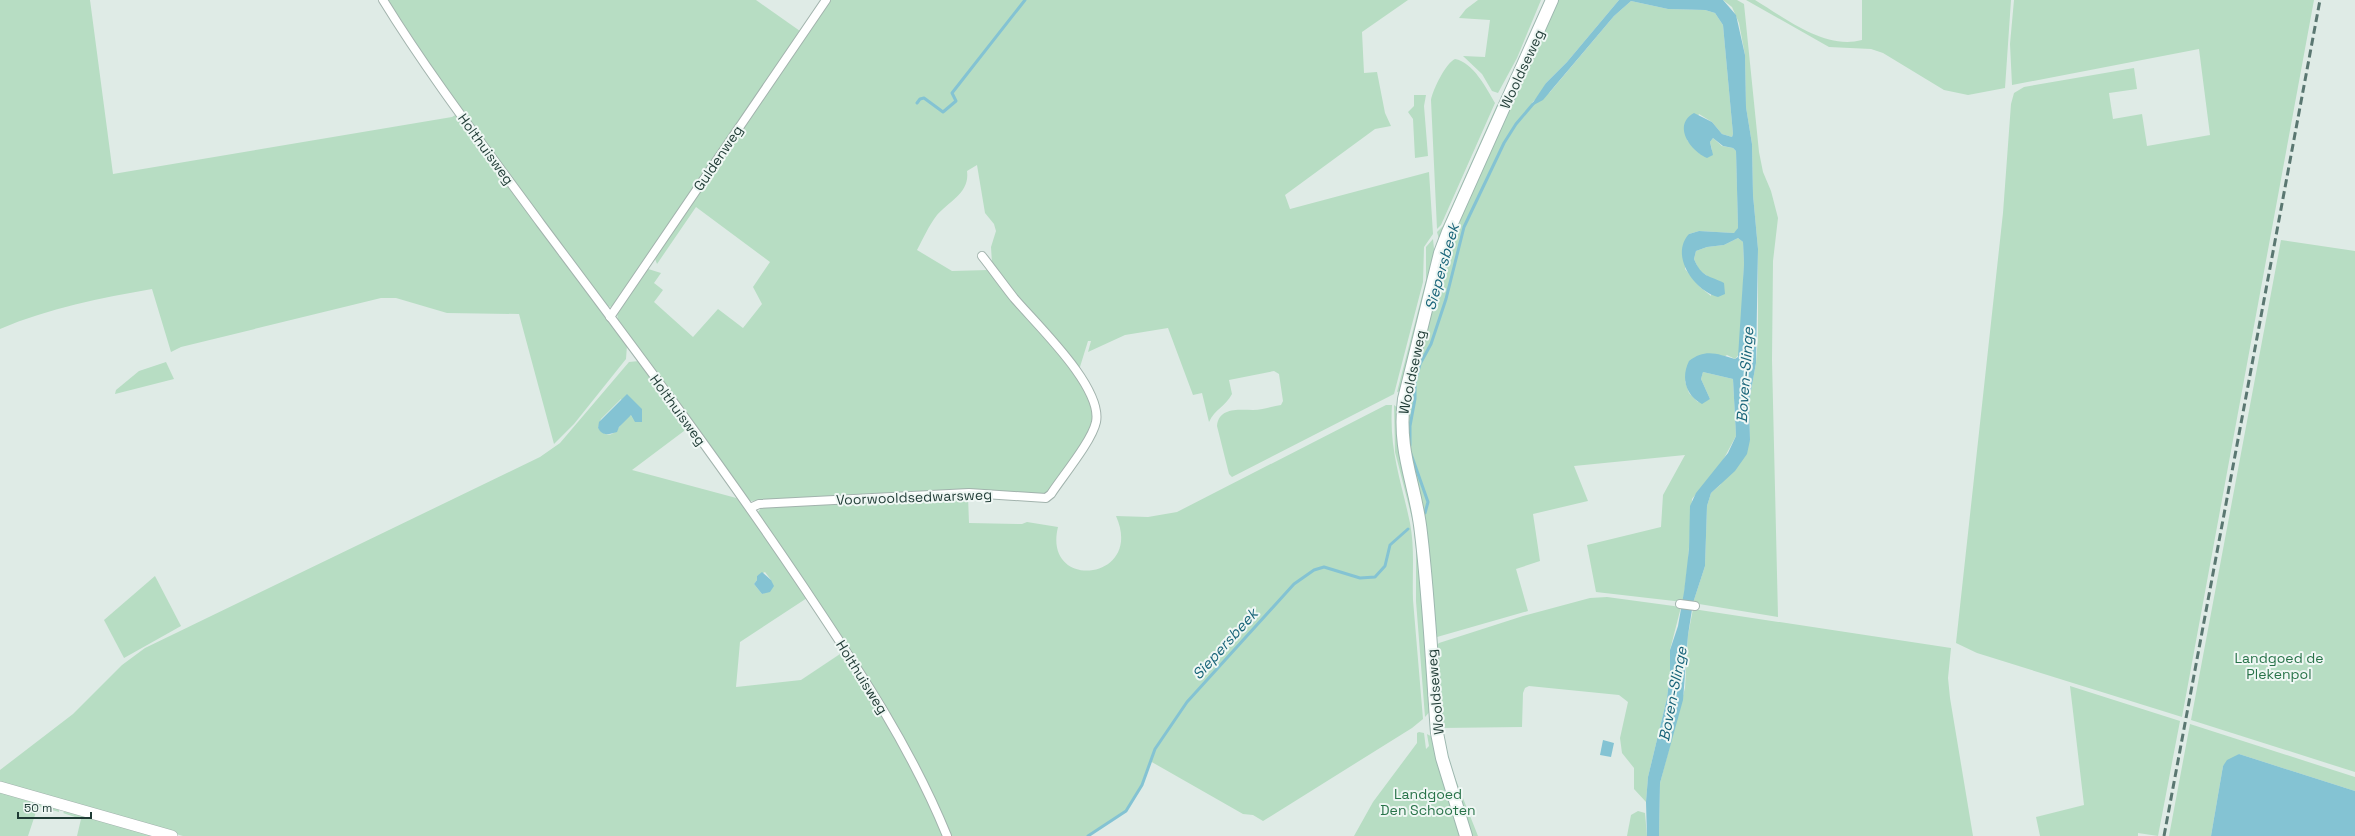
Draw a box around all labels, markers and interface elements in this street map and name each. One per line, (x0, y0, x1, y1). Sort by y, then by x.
street label: Wooldseweg (1496, 26, 1548, 112)
street label: Holthuisweg (454, 110, 518, 188)
street label: Guldenweg (689, 122, 747, 194)
water label: Siepersbeek (1420, 220, 1463, 312)
water label: Boven-Slinge (1732, 325, 1757, 423)
street label: Wooldseweg (1394, 328, 1430, 416)
street label: Holthuisweg (646, 371, 710, 449)
street label: Voorwooldsedwarsweg (836, 485, 992, 509)
water label: Siepersbeek (1188, 603, 1263, 683)
street label: Holthuisweg (832, 637, 892, 717)
water label: Boven-Slinge (1654, 644, 1691, 743)
street label: Wooldseweg (1422, 649, 1448, 735)
park label: Landgoed de Plekenpol (2234, 649, 2324, 683)
park label: Landgoed Den Schooten (1380, 785, 1476, 819)
scale bar (18, 794, 91, 820)
text: 50 m (24, 800, 52, 816)

